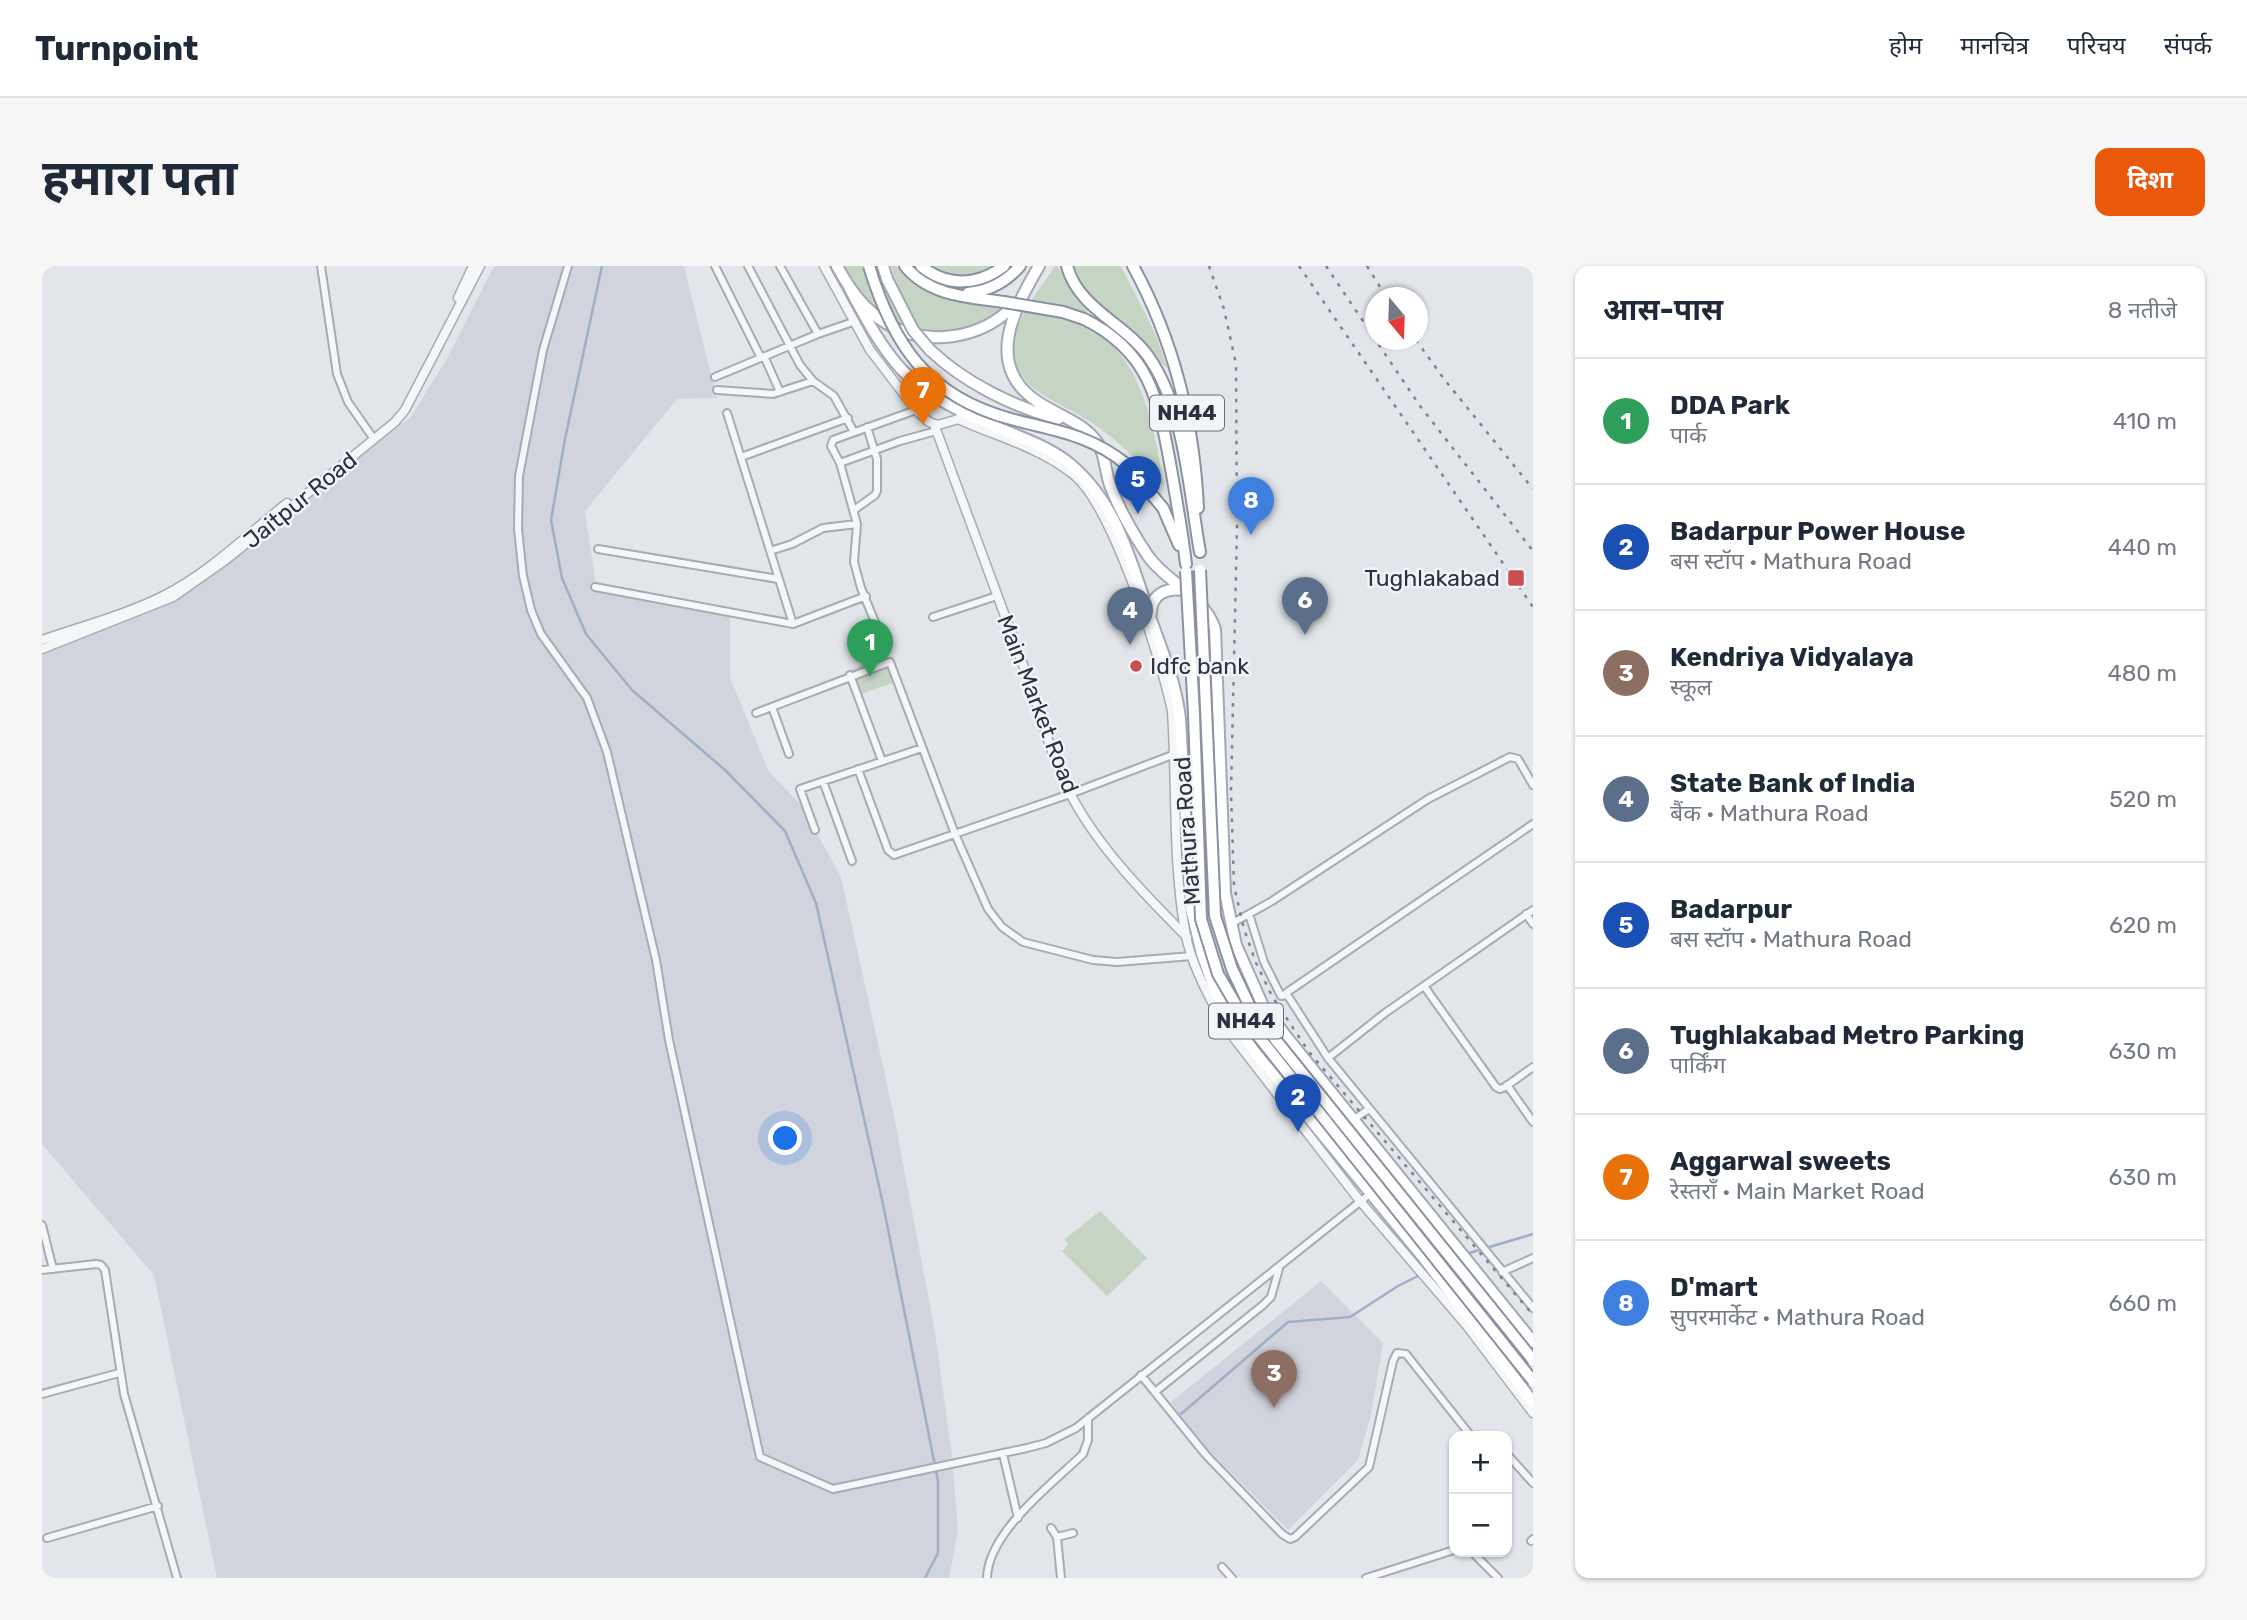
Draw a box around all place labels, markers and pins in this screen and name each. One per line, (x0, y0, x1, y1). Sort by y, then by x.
pin: 7 (900, 367, 946, 425)
pin: 5 (1115, 456, 1161, 514)
pin: 8 (1228, 477, 1274, 535)
place label: Tughlakabad (1364, 564, 1500, 592)
marker: Tughlakabad (1506, 568, 1526, 588)
pin: 6 (1282, 577, 1328, 635)
pin: 4 (1107, 587, 1153, 645)
pin: 1 (847, 619, 893, 677)
place label: Idfc bank (1150, 652, 1249, 680)
marker: Idfc bank (1128, 658, 1144, 674)
pin: 2 (1275, 1074, 1321, 1132)
pin: 3 (1251, 1350, 1297, 1408)

